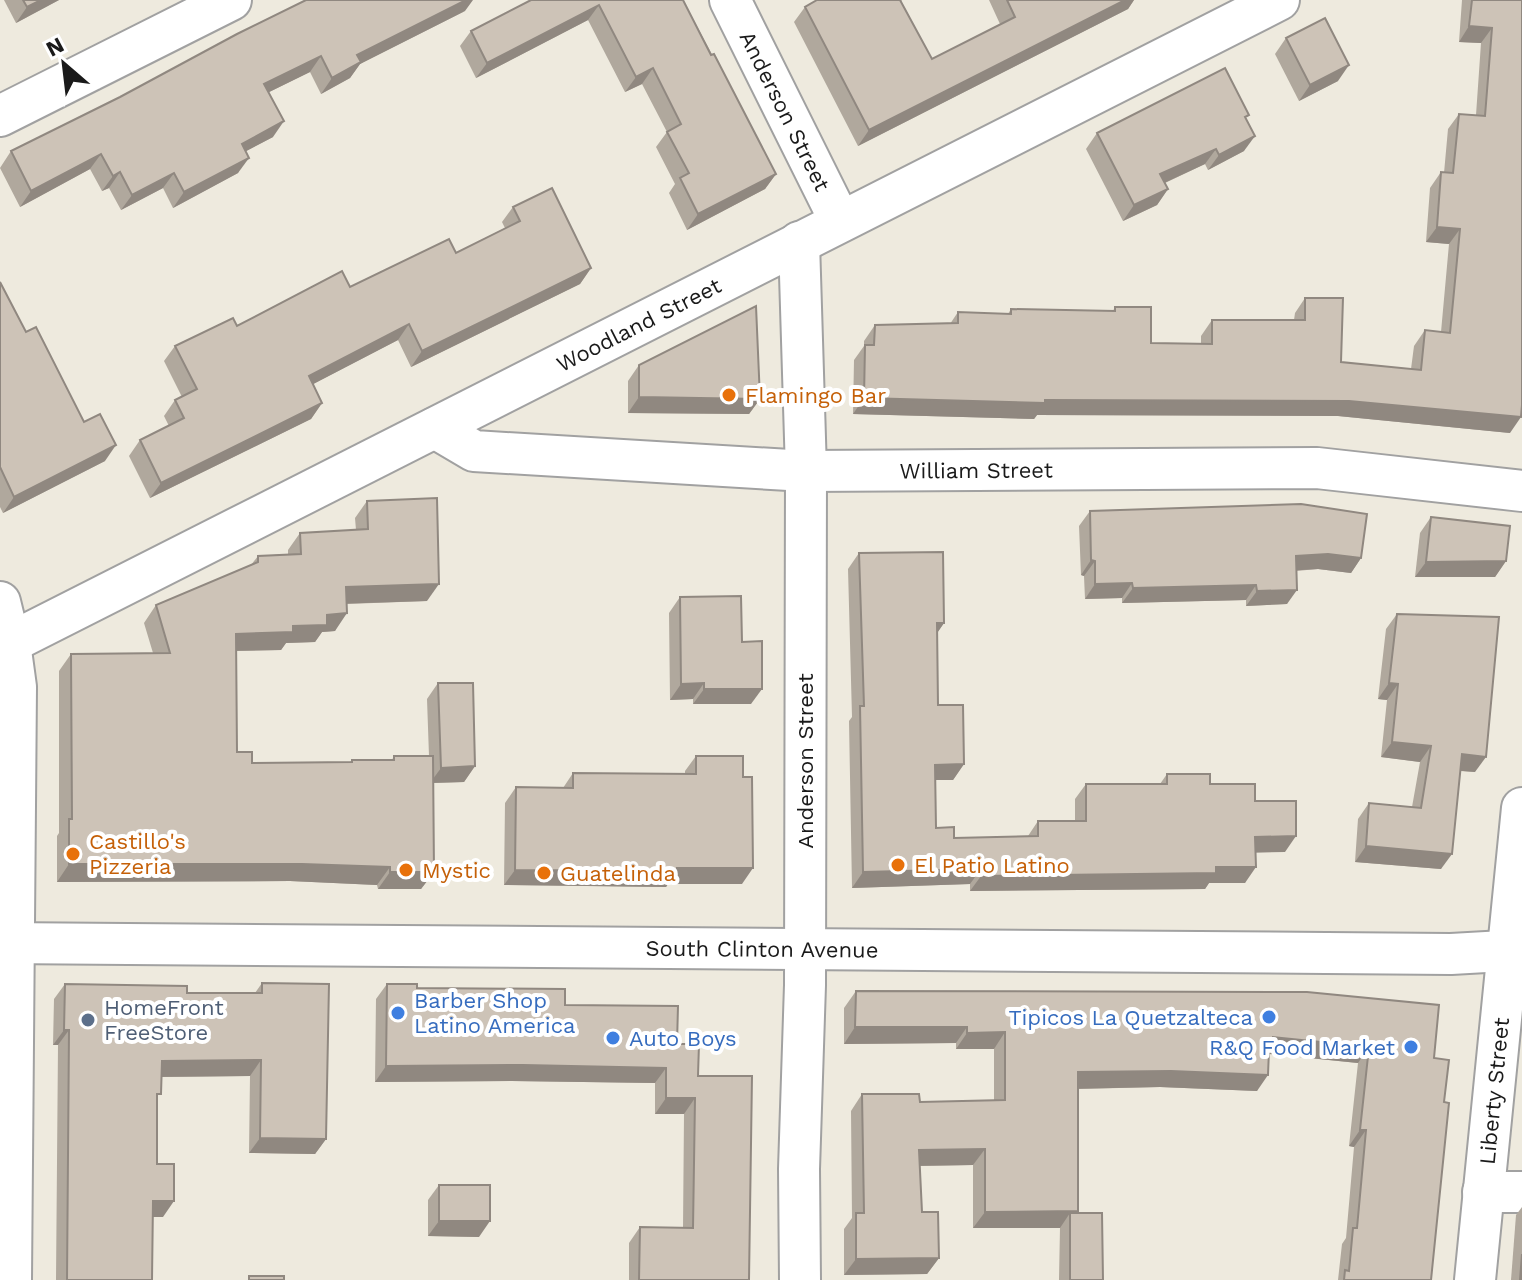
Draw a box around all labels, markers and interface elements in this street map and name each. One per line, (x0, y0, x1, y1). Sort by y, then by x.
north arrow (24, 24, 104, 104)
street label: Anderson Street (735, 27, 836, 195)
text: N (42, 32, 68, 62)
street label: Woodland Street (552, 272, 725, 376)
place label: Flamingo Bar (745, 383, 886, 408)
marker: Flamingo Bar (720, 386, 738, 404)
street label: William Street (899, 457, 1053, 483)
street label: Anderson Street (793, 673, 818, 849)
place label: Castillo's Pizzeria (89, 829, 186, 879)
marker: Castillo's Pizzeria (64, 845, 82, 863)
place label: El Patio Latino (914, 853, 1070, 878)
marker: El Patio Latino (889, 856, 907, 874)
place label: Mystic (422, 858, 491, 883)
marker: Mystic (397, 861, 415, 879)
place label: Guatelinda (560, 861, 676, 886)
marker: Guatelinda (535, 864, 553, 882)
street label: South Clinton Avenue (645, 935, 879, 962)
place label: Barber Shop Latino America (414, 988, 575, 1038)
place label: HomeFront FreeStore (104, 995, 224, 1045)
marker: Barber Shop Latino America (389, 1004, 407, 1022)
place label: Tipicos La Quetzalteca (1009, 1005, 1253, 1030)
marker: Tipicos La Quetzalteca (1260, 1008, 1278, 1026)
marker: HomeFront FreeStore (79, 1011, 97, 1029)
street label: Liberty Street (1474, 1016, 1514, 1166)
place label: Auto Boys (629, 1026, 737, 1051)
marker: Auto Boys (604, 1029, 622, 1047)
place label: R&Q Food Market (1209, 1035, 1395, 1060)
marker: R&Q Food Market (1402, 1038, 1420, 1056)

